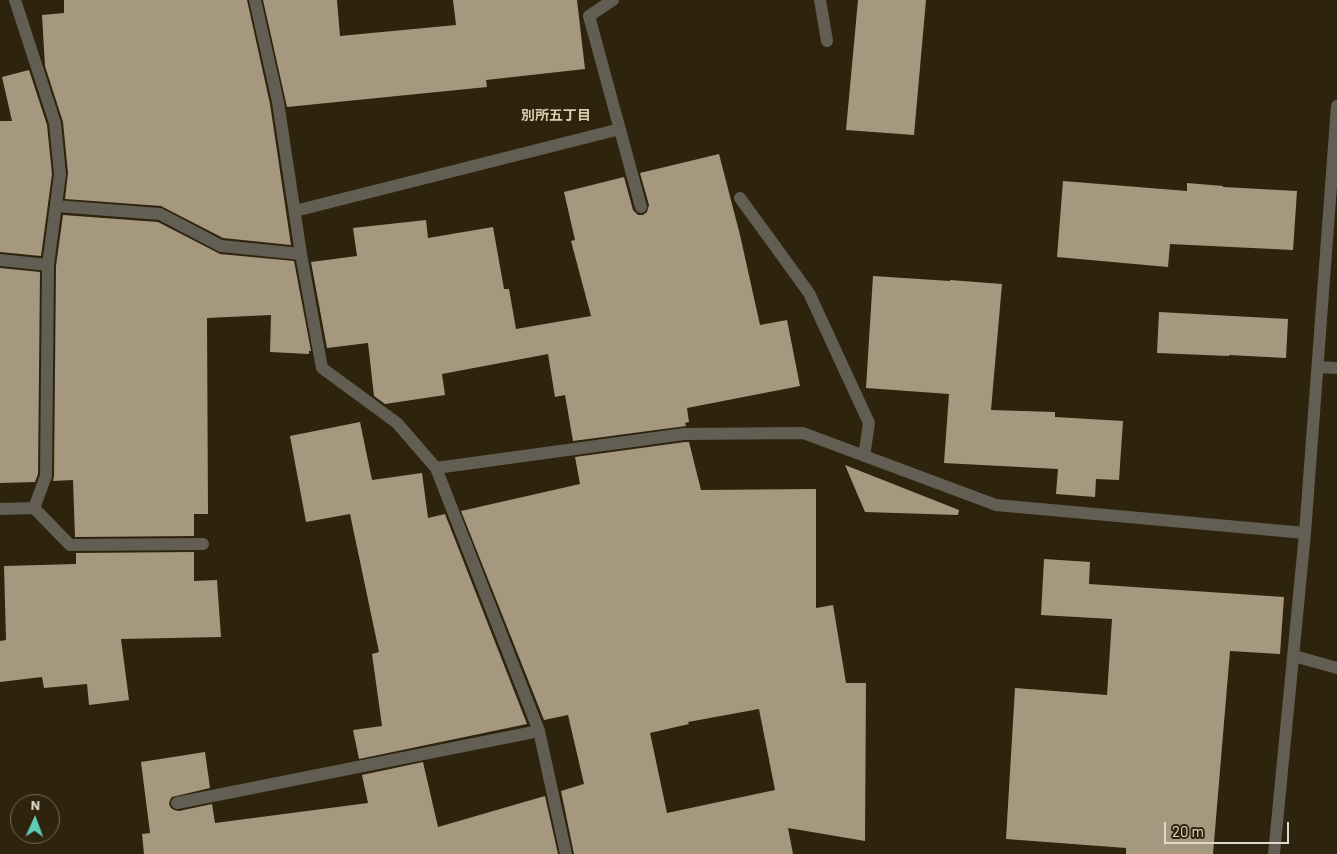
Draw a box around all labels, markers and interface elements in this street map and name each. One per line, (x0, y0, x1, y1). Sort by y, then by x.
district label: 別所五丁目 (521, 107, 591, 123)
north arrow (10, 794, 60, 844)
text: N (31, 796, 40, 813)
scale bar (1167, 812, 1292, 844)
text: 20 m (1172, 822, 1204, 840)

